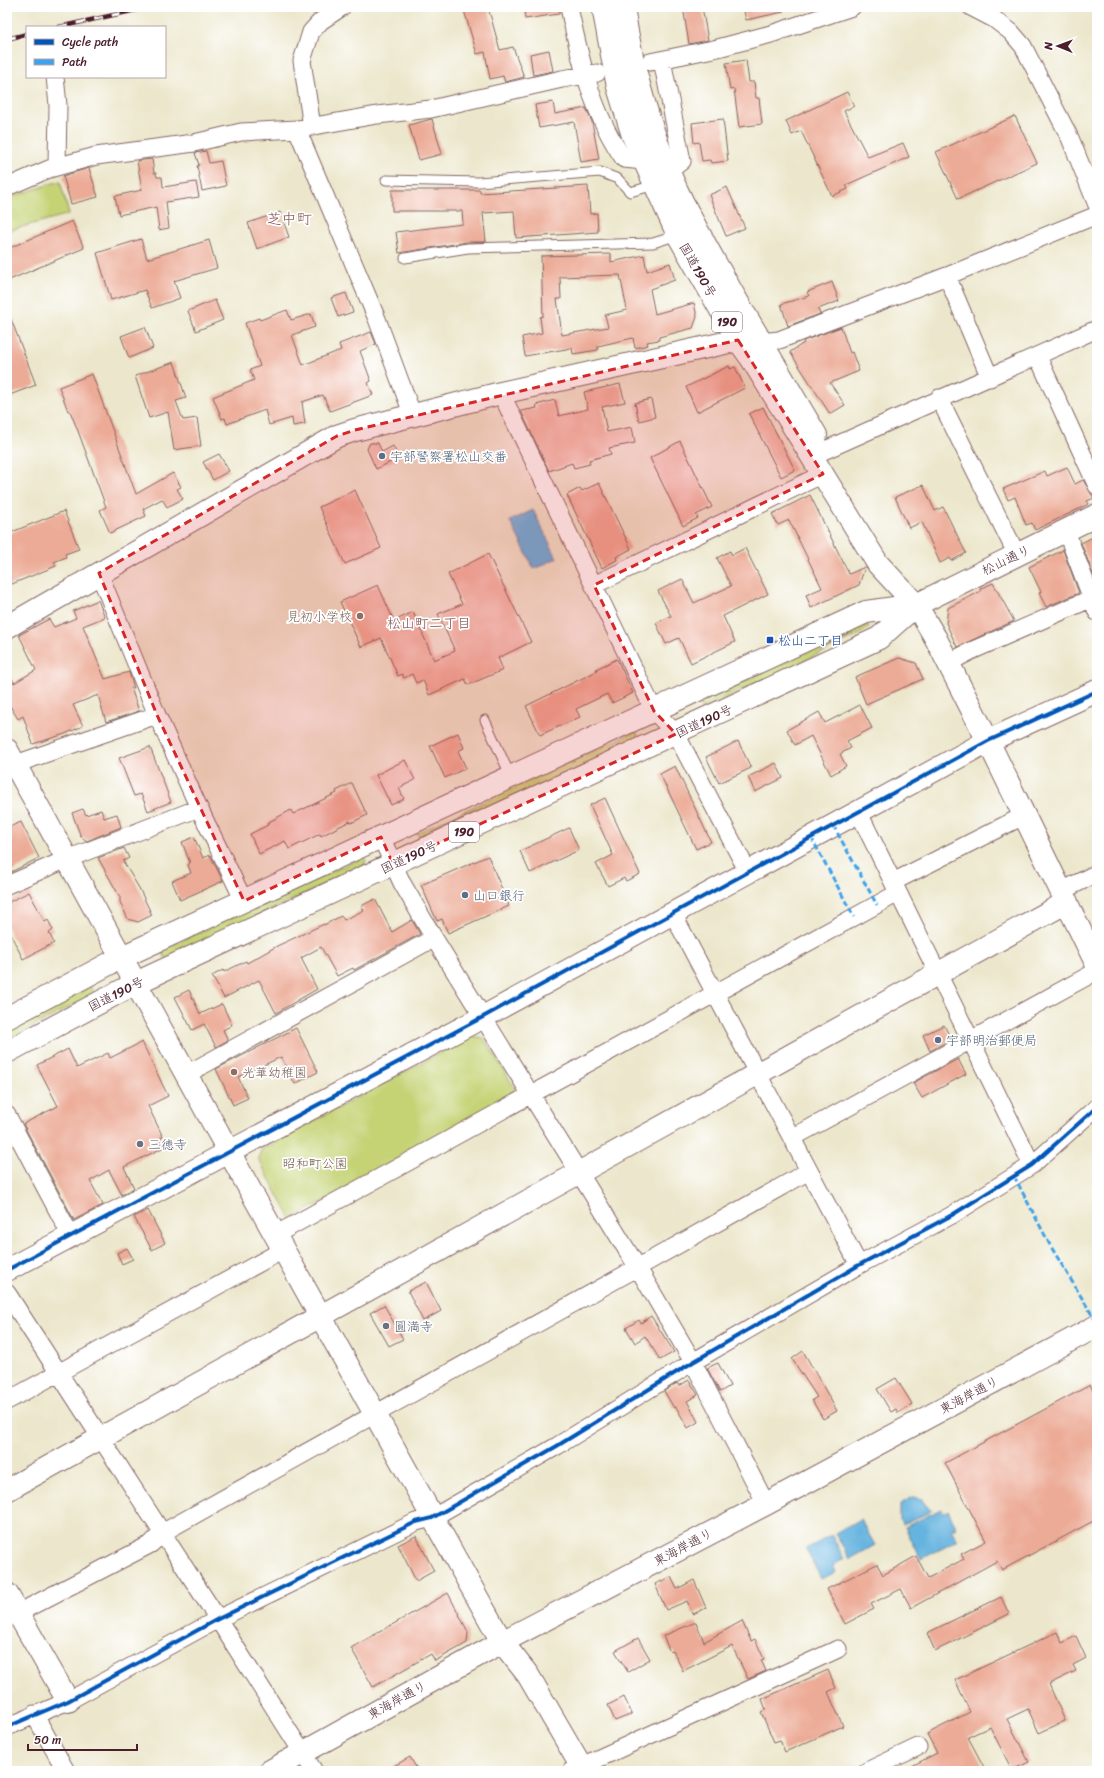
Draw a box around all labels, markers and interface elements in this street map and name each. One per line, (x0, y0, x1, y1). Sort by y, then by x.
legend (26, 26, 166, 78)
north arrow (1038, 26, 1078, 66)
text: Cycle path (62, 31, 118, 53)
text: N (1039, 41, 1058, 51)
text: Path (62, 51, 87, 73)
district label: 芝中町 (266, 206, 312, 232)
street label: 国道190号 (673, 238, 723, 302)
road number: 190 (712, 312, 742, 332)
place label: 宇部警察署松山交番 (390, 445, 507, 468)
marker: 宇部警察署松山交番 (377, 451, 387, 461)
street label: 松山通り (978, 538, 1034, 582)
place label: 見初小学校 (287, 605, 352, 628)
marker: 見初小学校 (355, 611, 365, 621)
district label: 松山町二丁目 (387, 611, 471, 636)
place label: 松山二丁目 (778, 629, 843, 652)
marker: 松山二丁目 (765, 635, 775, 645)
street label: 国道190号 (672, 698, 736, 744)
road number: 190 (449, 822, 479, 842)
street label: 国道190号 (377, 834, 441, 880)
place label: 山口銀行 (473, 884, 525, 907)
marker: 山口銀行 (460, 890, 470, 900)
street label: 国道190号 (84, 970, 148, 1018)
place label: 宇部明治郵便局 (946, 1029, 1037, 1052)
marker: 宇部明治郵便局 (933, 1035, 943, 1045)
place label: 光華幼稚園 (242, 1061, 307, 1084)
marker: 光華幼稚園 (229, 1067, 239, 1077)
place label: 三徳寺 (148, 1133, 187, 1156)
marker: 三徳寺 (135, 1139, 145, 1149)
park label: 昭和町公園 (282, 1152, 348, 1175)
place label: 圓満寺 (394, 1315, 433, 1338)
marker: 圓満寺 (381, 1321, 391, 1331)
street label: 東海岸通り (935, 1370, 1003, 1420)
street label: 東海岸通り (649, 1522, 717, 1572)
street label: 東海岸通り (363, 1674, 431, 1726)
scale bar (28, 1726, 137, 1752)
text: 50 m (34, 1729, 61, 1751)

